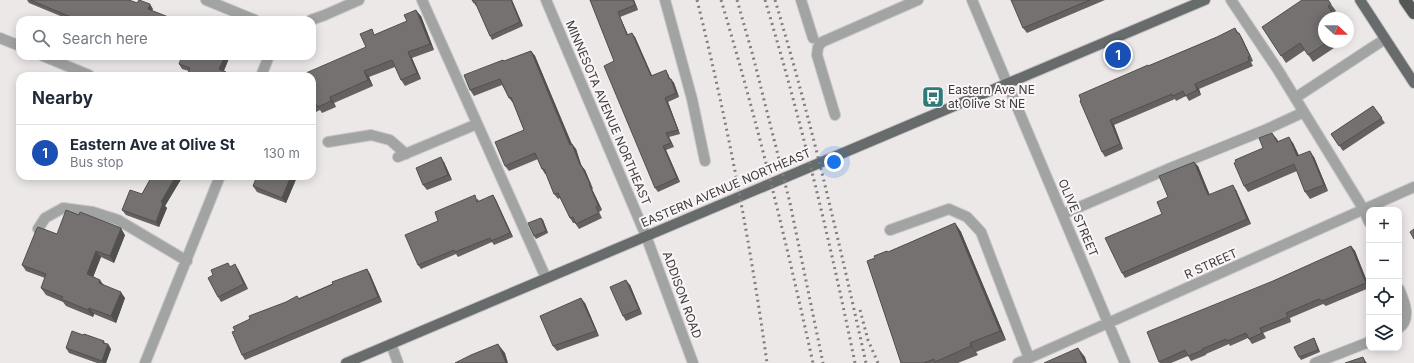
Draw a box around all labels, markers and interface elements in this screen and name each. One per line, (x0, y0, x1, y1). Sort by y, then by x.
north arrow (1318, 12, 1354, 48)
search box (16, 16, 316, 60)
street label: MINNESOTA AVENUE NORTHEAST (563, 18, 654, 208)
icon: search (30, 27, 52, 49)
text: Search here (62, 29, 148, 48)
pin: 1 (1105, 40, 1131, 70)
place label: Eastern Ave NE at Olive St NE (948, 82, 1035, 111)
bus stop icon: Eastern Ave NE at Olive St NE (920, 84, 946, 110)
text: Nearby (32, 88, 93, 108)
text: Eastern Ave at Olive St (70, 135, 235, 154)
text: 1 (42, 145, 48, 161)
text: 130 m (263, 145, 300, 161)
street label: EASTERN AVENUE NORTHEAST (638, 145, 813, 230)
your location (824, 152, 844, 172)
text: Bus stop (70, 154, 123, 170)
street label: OLIVE STREET (1055, 176, 1102, 259)
map controls (1366, 207, 1402, 351)
button: + (1366, 207, 1402, 243)
button: − (1366, 243, 1402, 279)
street label: R STREET (1182, 245, 1240, 282)
street label: ADDISON ROAD (660, 249, 705, 340)
button: locate (1366, 279, 1402, 315)
button: layers (1366, 315, 1402, 351)

